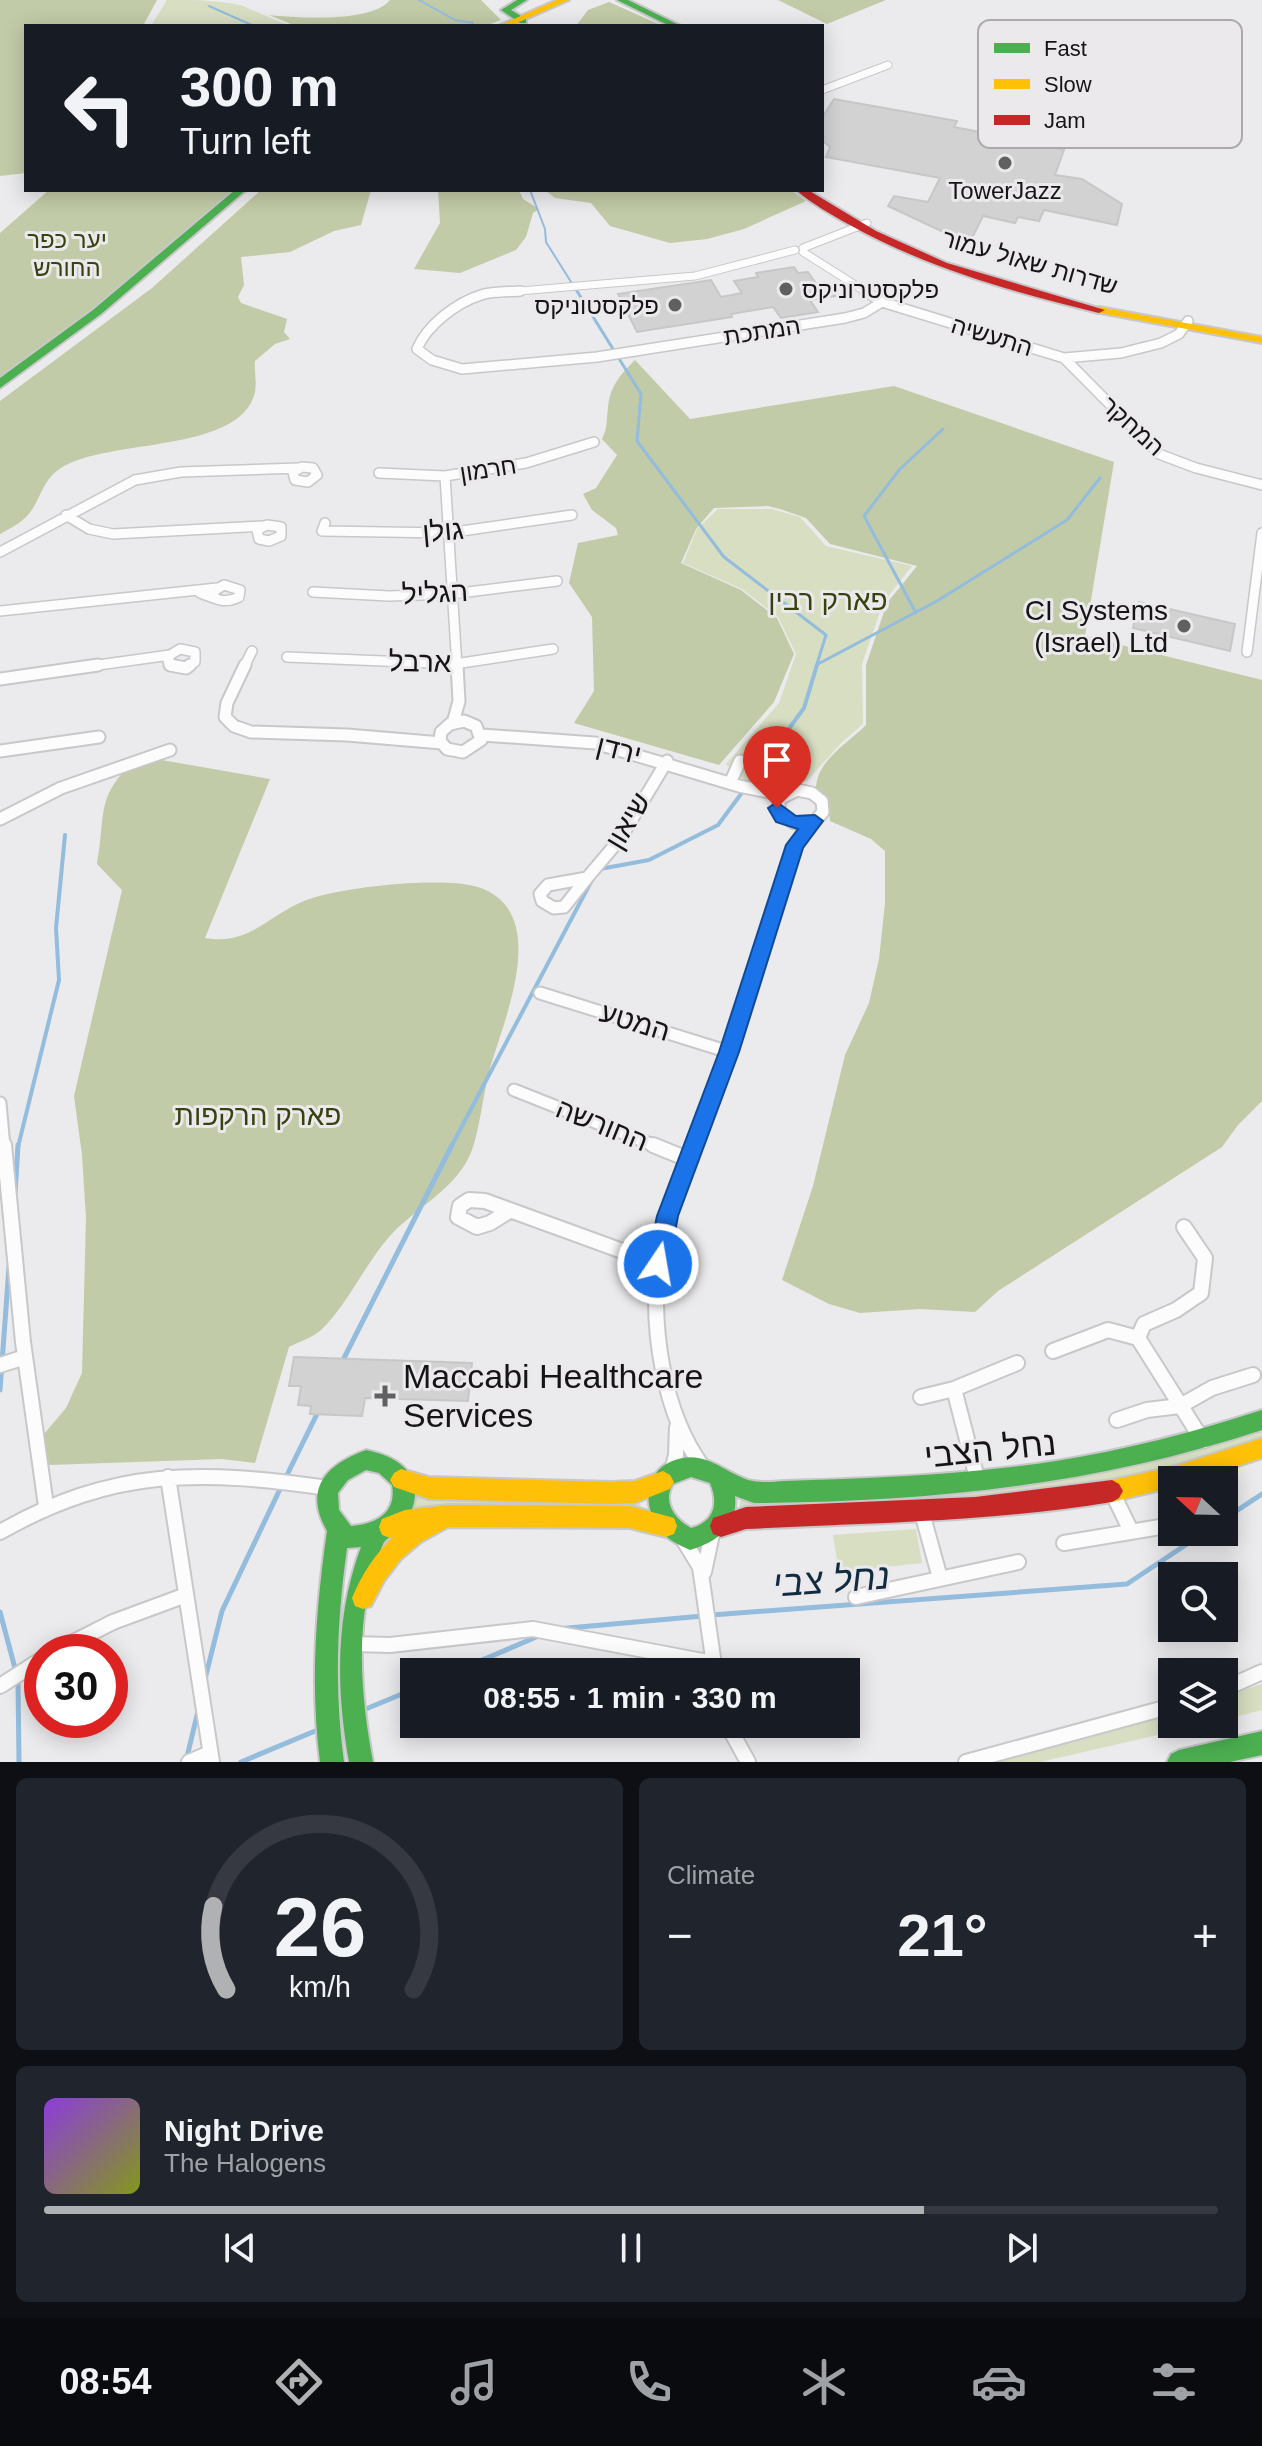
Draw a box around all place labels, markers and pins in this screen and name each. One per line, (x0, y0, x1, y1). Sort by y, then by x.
marker: TowerJazz (996, 154, 1014, 172)
place label: TowerJazz (948, 177, 1062, 204)
place label: פלקסטרוניקס (802, 276, 939, 303)
marker: פלקסטרוניקס (777, 280, 795, 298)
place label: פלקסטוניקס (535, 292, 659, 319)
marker: פלקסטוניקס (666, 296, 684, 314)
place label: CI Systems (Israel) Ltd (1025, 595, 1168, 658)
marker: CI Systems (Israel) Ltd (1175, 617, 1193, 635)
pin (743, 726, 811, 808)
place label: Maccabi Healthcare Services (403, 1357, 703, 1434)
marker: Maccabi Healthcare Services (374, 1385, 396, 1407)

